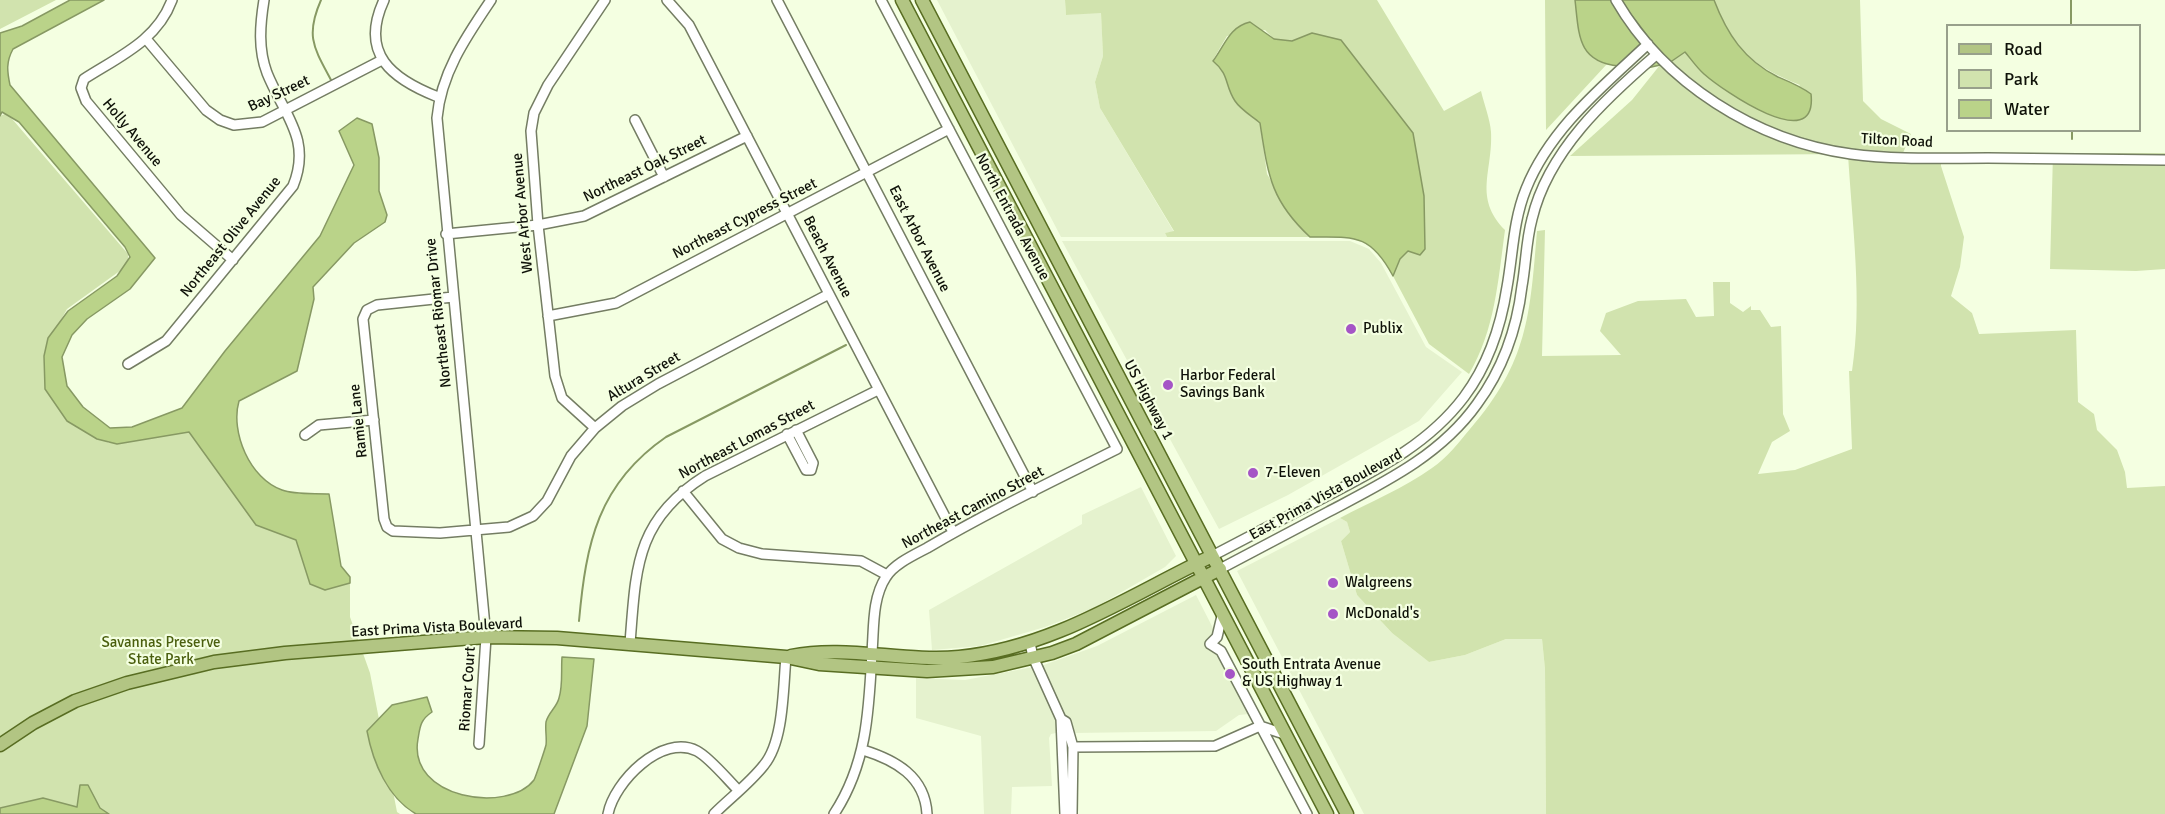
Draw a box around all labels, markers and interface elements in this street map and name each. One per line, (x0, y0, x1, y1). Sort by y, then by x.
legend (1946, 24, 2141, 132)
text: Road (2004, 38, 2043, 60)
text: Park (2004, 68, 2039, 90)
street label: Bay Street (245, 72, 313, 116)
street label: Holly Avenue (98, 95, 166, 171)
text: Water (2004, 98, 2049, 120)
street label: Tilton Road (1861, 130, 1933, 152)
street label: Northeast Oak Street (581, 131, 709, 207)
street label: North Entrada Avenue (971, 150, 1053, 284)
street label: West Arbor Avenue (509, 152, 537, 274)
street label: Northeast Olive Avenue (177, 173, 285, 301)
street label: Northeast Cypress Street (670, 175, 820, 263)
street label: East Arbor Avenue (884, 183, 954, 295)
street label: Beach Avenue (799, 213, 855, 301)
street label: Northeast Riomar Drive (422, 237, 456, 389)
place label: Publix (1363, 320, 1403, 338)
marker: Publix (1344, 322, 1358, 336)
street label: Altura Street (604, 348, 684, 406)
street label: US Highway 1 (1119, 357, 1177, 443)
place label: Harbor Federal Savings Bank (1180, 367, 1276, 402)
marker: Harbor Federal Savings Bank (1161, 378, 1175, 392)
street label: Ramie Lane (346, 383, 372, 459)
street label: Northeast Lomas Street (676, 397, 818, 483)
street label: East Prima Vista Boulevard (1246, 445, 1406, 545)
street label: Northeast Camino Street (899, 463, 1047, 553)
place label: 7-Eleven (1265, 464, 1321, 482)
marker: 7-Eleven (1246, 466, 1260, 480)
place label: Walgreens (1345, 574, 1412, 592)
marker: Walgreens (1326, 576, 1340, 590)
place label: McDonald's (1345, 605, 1419, 623)
marker: McDonald's (1326, 607, 1340, 621)
street label: East Prima Vista Boulevard (351, 615, 523, 641)
park label: Savannas Preserve State Park (101, 634, 221, 669)
street label: Riomar Court (456, 646, 480, 732)
place label: South Entrata Avenue & US Highway 1 (1242, 656, 1381, 691)
marker: South Entrata Avenue & US Highway 1 (1223, 667, 1237, 681)

